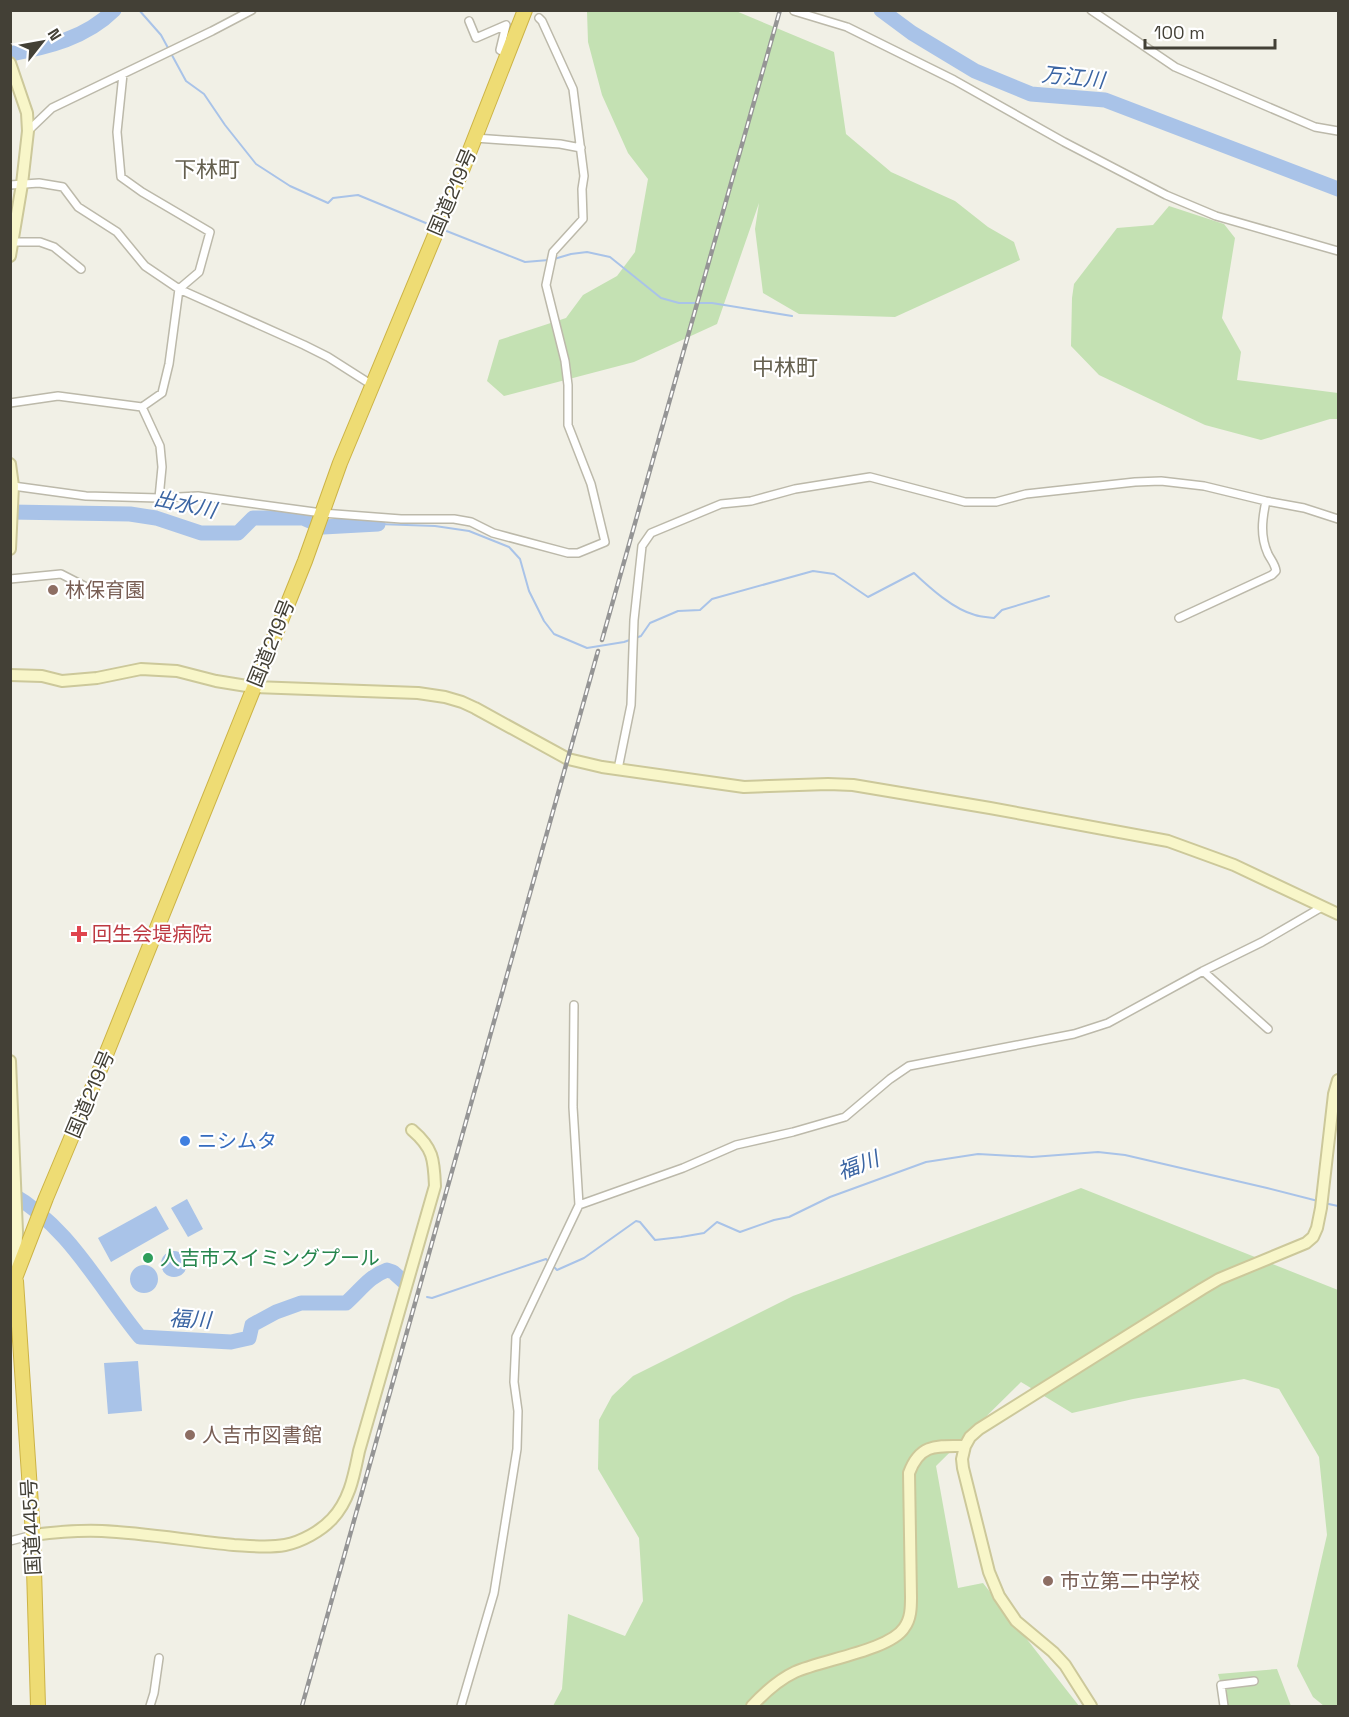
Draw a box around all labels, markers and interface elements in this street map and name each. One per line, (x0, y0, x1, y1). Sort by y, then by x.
north arrow (12, 12, 72, 72)
scale bar (1145, 12, 1276, 50)
text: 100 m (1154, 21, 1205, 44)
text: N (43, 25, 66, 45)
water label: 万江川 (1040, 60, 1108, 94)
street label: 国道219号 (422, 144, 482, 240)
district label: 下林町 (174, 155, 240, 183)
district label: 中林町 (752, 353, 818, 381)
water label: 出水川 (151, 484, 221, 524)
place label: 林保育園 (65, 577, 145, 603)
marker: 林保育園 (46, 583, 60, 597)
street label: 国道219号 (242, 595, 300, 691)
place label: 回生会堤病院 (92, 921, 212, 947)
marker: 回生会堤病院 (70, 925, 88, 943)
street label: 国道219号 (60, 1046, 120, 1142)
place label: ニシムタ (197, 1128, 277, 1154)
marker: ニシムタ (178, 1134, 192, 1148)
water label: 福川 (834, 1144, 884, 1185)
place label: 人吉市スイミングプール (160, 1245, 380, 1271)
marker: 人吉市スイミングプール (141, 1251, 155, 1265)
water label: 福川 (168, 1304, 214, 1334)
place label: 人吉市図書館 (202, 1422, 322, 1448)
marker: 人吉市図書館 (183, 1428, 197, 1442)
street label: 国道445号 (15, 1478, 47, 1576)
place label: 市立第二中学校 (1060, 1568, 1200, 1594)
marker: 市立第二中学校 (1041, 1574, 1055, 1588)

